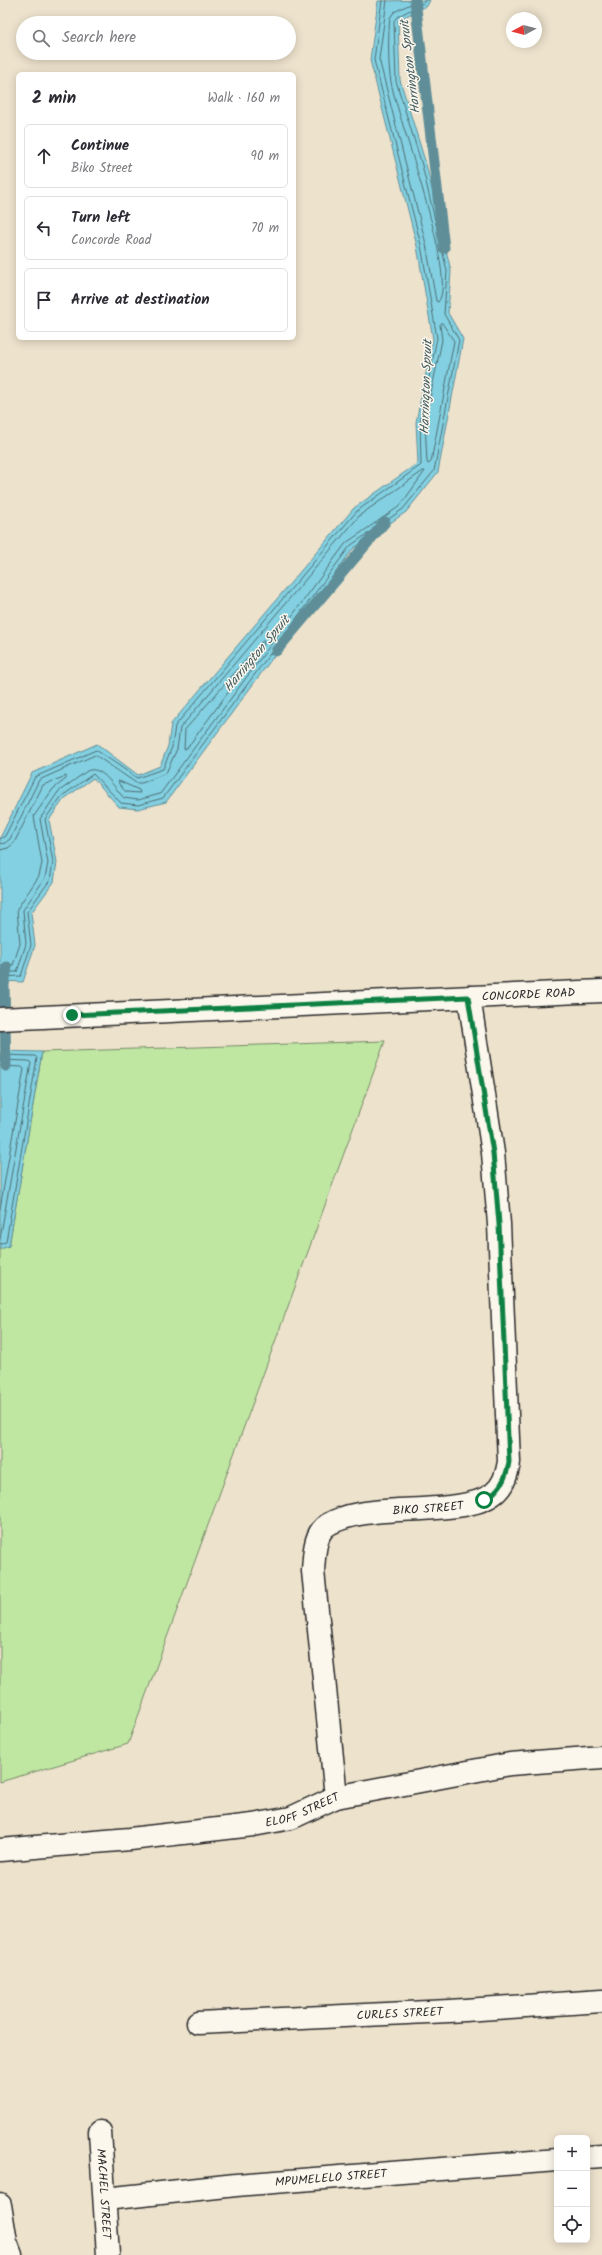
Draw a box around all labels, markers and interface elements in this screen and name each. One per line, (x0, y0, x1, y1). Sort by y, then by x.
north arrow (506, 12, 542, 48)
search box (16, 16, 296, 60)
water label: Harrington Spruit (394, 17, 427, 115)
text: Search here (62, 26, 136, 50)
icon: search (30, 27, 52, 49)
text: 2 min (32, 85, 76, 112)
text: Walk · 160 m (208, 88, 280, 109)
text: Continue (71, 134, 129, 158)
icon: ahead (33, 145, 55, 167)
text: 90 m (251, 146, 279, 167)
text: Biko Street (71, 158, 133, 179)
text: Turn left (71, 206, 131, 230)
icon: left (33, 217, 55, 239)
text: 70 m (251, 218, 279, 239)
text: Concorde Road (71, 230, 151, 251)
text: Arrive at destination (71, 288, 210, 312)
icon: arrive (33, 289, 55, 311)
water label: Harrington Spruit (414, 338, 439, 435)
water label: Harrington Spruit (219, 610, 297, 697)
street label: CONCORDE ROAD (481, 983, 576, 1007)
route end (63, 1006, 81, 1024)
route start (475, 1491, 493, 1509)
street label: BIKO STREET (392, 1496, 467, 1520)
street label: ELOFF STREET (264, 1787, 344, 1833)
street label: CURLES STREET (356, 2002, 445, 2025)
map controls (554, 2135, 590, 2243)
button: + (554, 2135, 590, 2171)
street label: MACHEL STREET (91, 2148, 116, 2241)
street label: MPUMELELO STREET (274, 2164, 389, 2192)
button: − (554, 2171, 590, 2207)
button: locate (554, 2207, 590, 2243)

